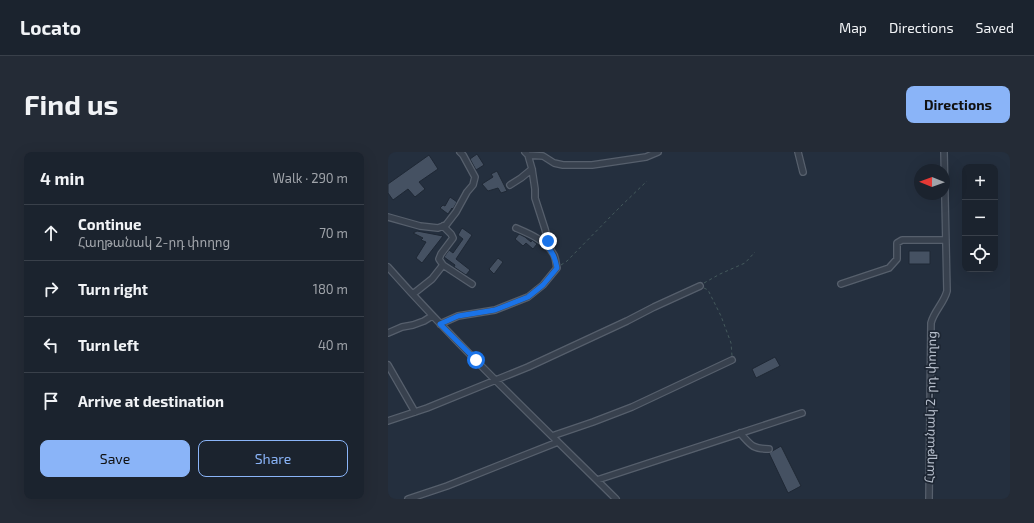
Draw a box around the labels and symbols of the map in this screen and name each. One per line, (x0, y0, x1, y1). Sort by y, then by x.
north arrow (914, 164, 950, 200)
route end (539, 232, 557, 250)
street label: Հաղթանակ 2-րդ փողոց (921, 331, 939, 483)
route start (467, 351, 485, 369)

